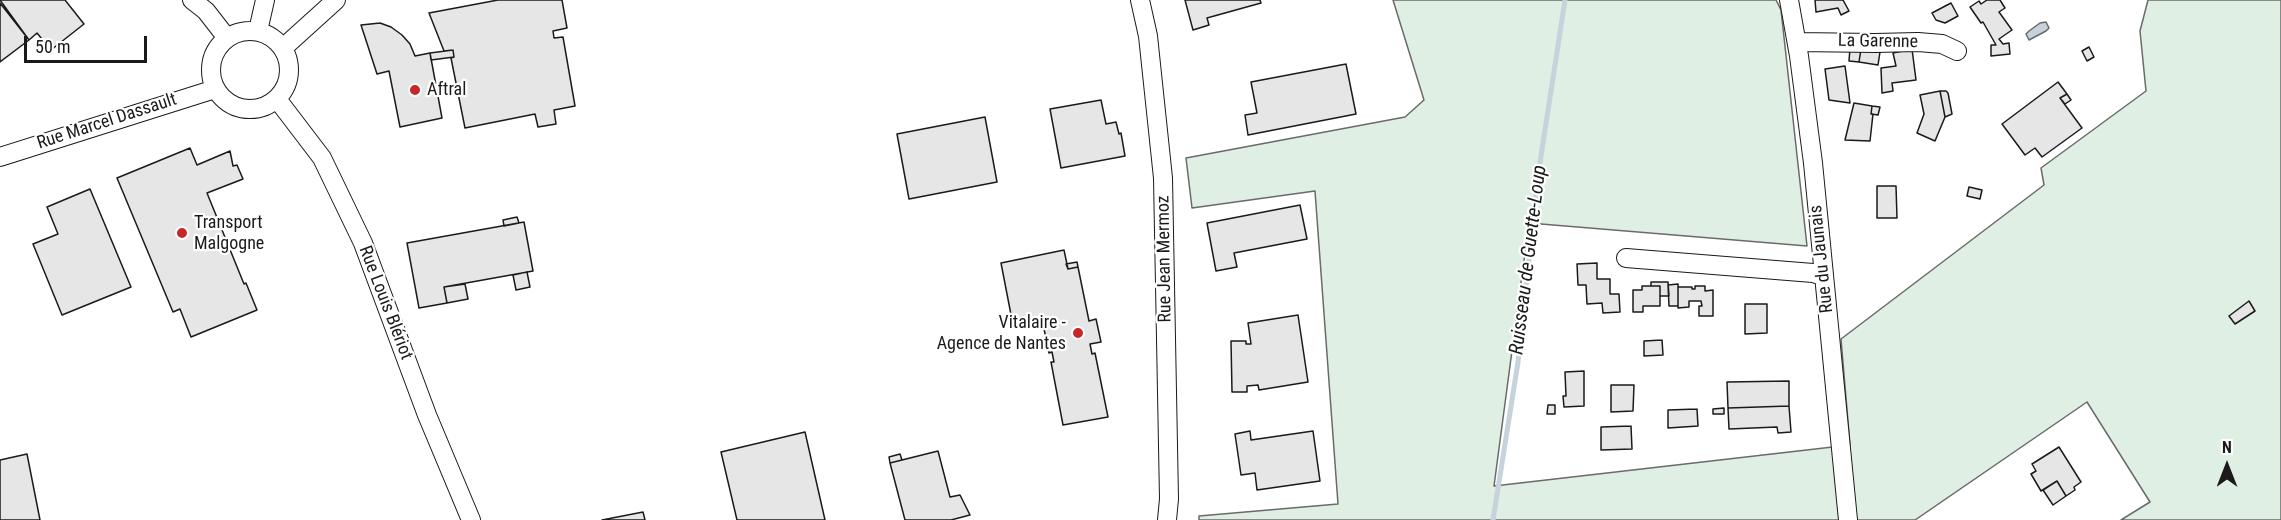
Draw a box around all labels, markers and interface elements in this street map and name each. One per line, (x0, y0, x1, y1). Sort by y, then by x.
scale bar (27, 24, 150, 62)
street label: La Garenne (1838, 31, 1918, 53)
text: 50 m (35, 36, 70, 57)
place label: Aftral (427, 79, 466, 101)
marker: Aftral (408, 83, 422, 97)
street label: Rue Marcel Dassault (34, 89, 180, 155)
water label: Ruisseau de Guette-Loup (1505, 164, 1553, 356)
street label: Rue Jean Mermoz (1153, 195, 1177, 323)
street label: Rue du Jaunais (1806, 204, 1838, 314)
place label: Transport Malgogne (194, 212, 264, 254)
marker: Transport Malgogne (175, 226, 189, 240)
street label: Rue Louis Blériot (353, 243, 417, 363)
place label: Vitalaire - Agence de Nantes (937, 312, 1066, 354)
marker: Vitalaire - Agence de Nantes (1071, 326, 1085, 340)
north arrow (2197, 436, 2257, 496)
text: N (2222, 438, 2232, 457)

